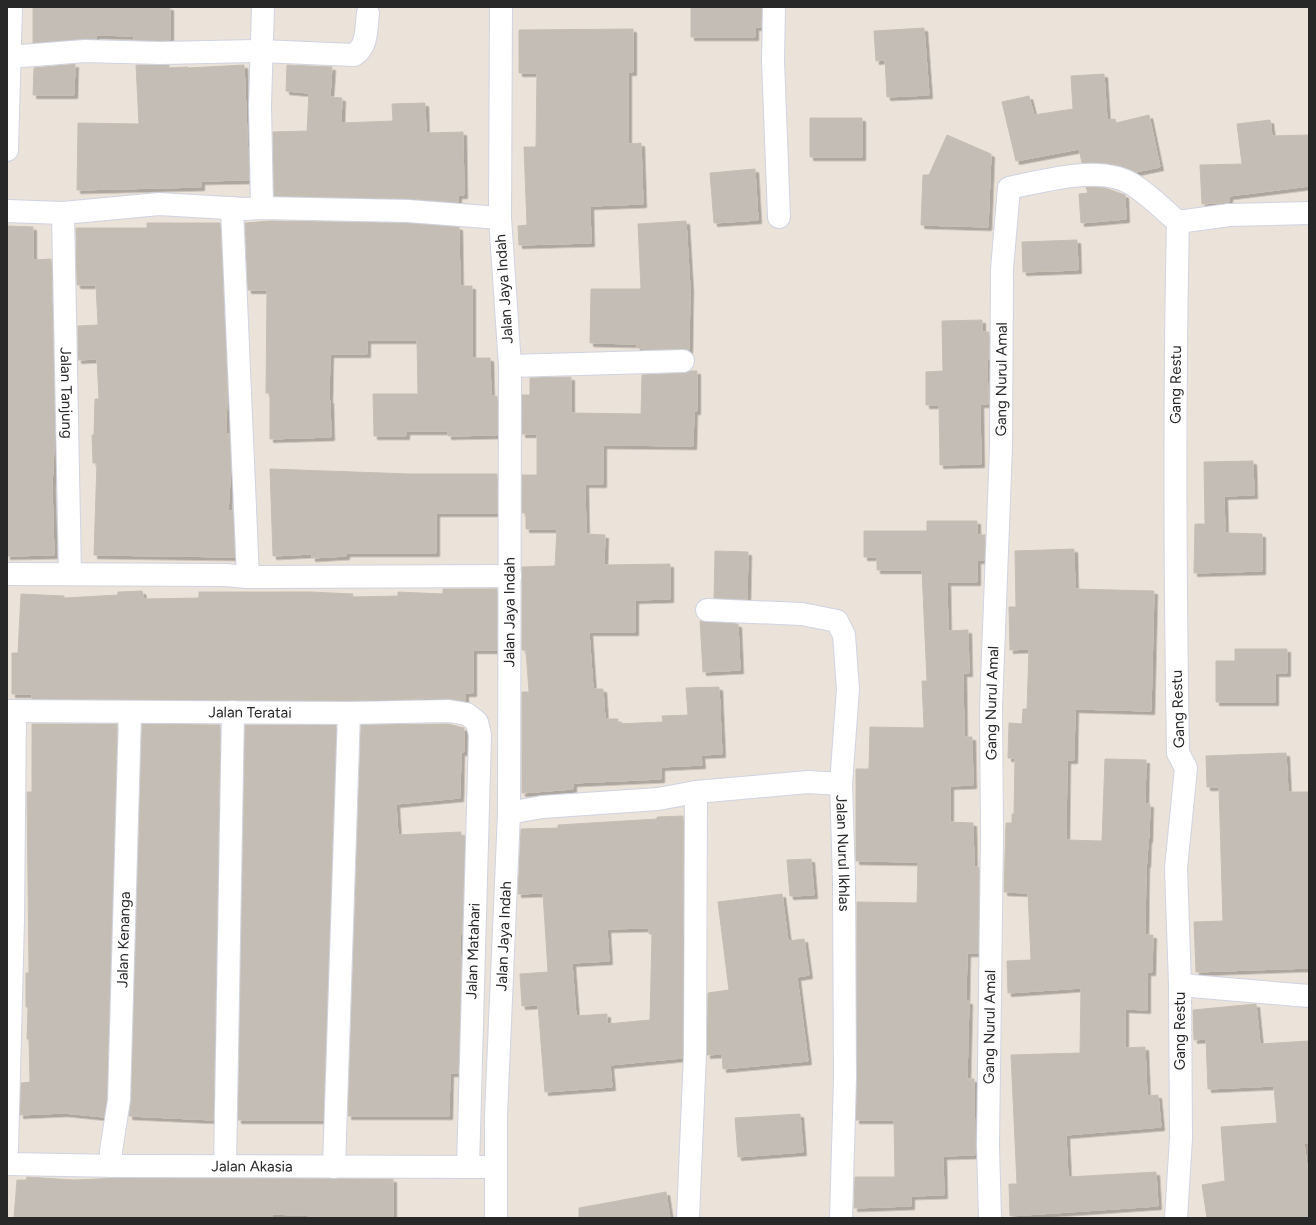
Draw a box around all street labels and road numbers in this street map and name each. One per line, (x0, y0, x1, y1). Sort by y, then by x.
street label: Jalan Jaya Indah (491, 234, 517, 344)
street label: Gang Nurul Amal (992, 322, 1011, 436)
street label: Gang Restu (1166, 345, 1185, 424)
street label: Jalan Tanjung (57, 347, 76, 439)
street label: Jalan Jaya Indah (500, 557, 519, 667)
street label: Gang Nurul Amal (982, 646, 1002, 760)
street label: Gang Restu (1168, 669, 1188, 749)
street label: Jalan Teratai (208, 703, 292, 722)
street label: Jalan Nurul Ikhlas (832, 795, 853, 911)
street label: Jalan Jaya Indah (492, 881, 515, 992)
street label: Jalan Kenanga (113, 891, 134, 988)
street label: Jalan Matahari (462, 902, 484, 1000)
street label: Gang Nurul Amal (980, 970, 999, 1084)
street label: Gang Restu (1171, 992, 1189, 1070)
street label: Jalan Akasia (211, 1157, 293, 1175)

